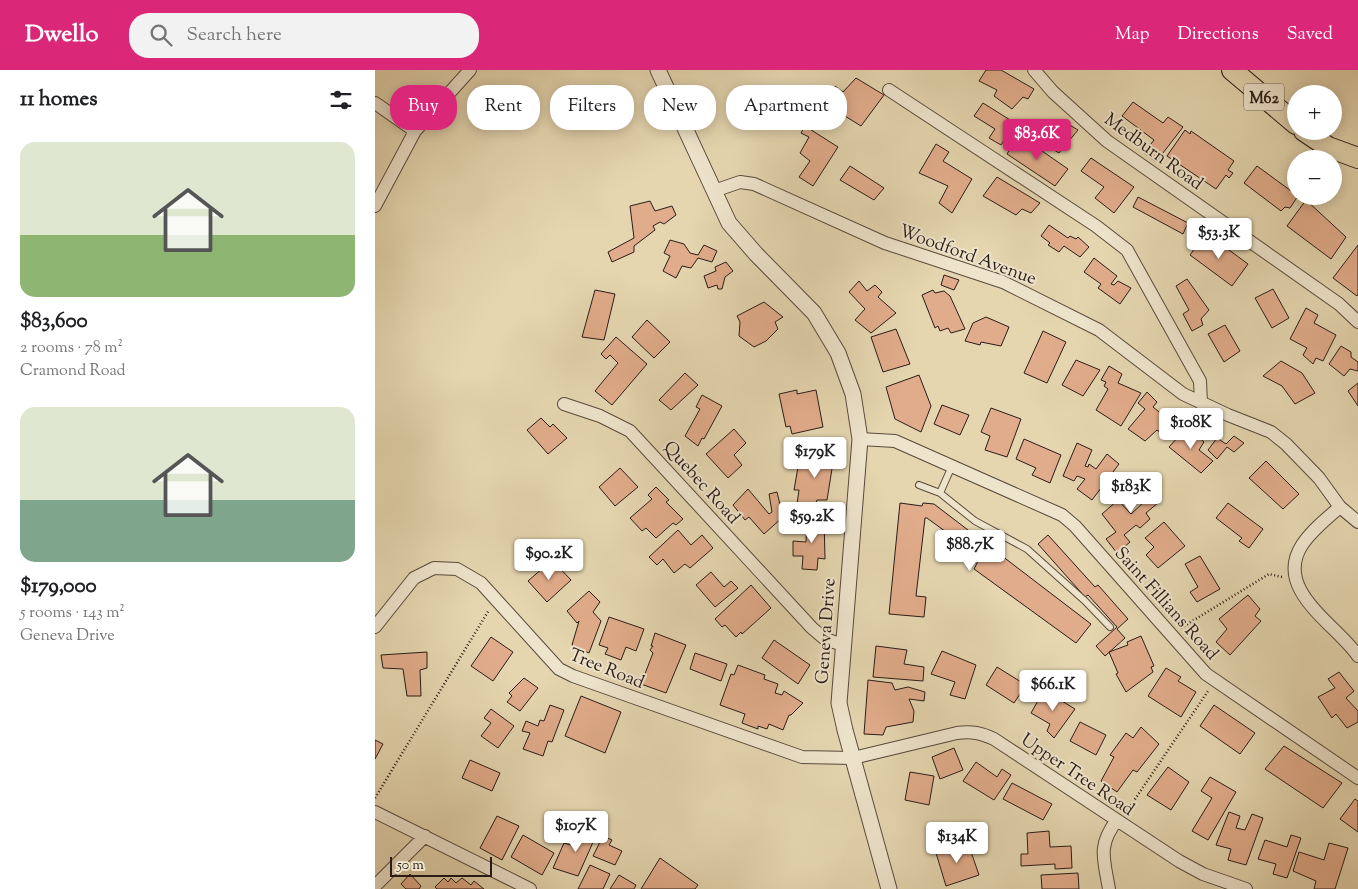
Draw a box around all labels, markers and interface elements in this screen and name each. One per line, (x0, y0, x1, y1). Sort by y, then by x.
search box (129, 13, 479, 58)
text: Dwello (25, 18, 99, 52)
icon: search (147, 21, 175, 49)
text: Search here (187, 22, 282, 49)
text: Map (1115, 22, 1150, 48)
text: Directions (1178, 22, 1259, 48)
text: Saved (1287, 22, 1333, 48)
road number: M62 (1244, 84, 1284, 111)
text: 11 homes (20, 85, 98, 115)
chip: Buy (390, 85, 457, 130)
chip: Rent (467, 85, 540, 130)
chip: Filters (550, 85, 634, 130)
chip: New (644, 85, 716, 130)
chip: Apartment (726, 85, 847, 130)
map controls (1287, 85, 1342, 205)
button: + (1287, 85, 1342, 140)
icon: filters (327, 86, 355, 114)
street label: Medburn Road (1098, 108, 1208, 197)
pin: $83.6K (996, 118, 1078, 161)
text: $83.6K (1014, 123, 1060, 146)
button: − (1287, 150, 1342, 205)
icon: home (143, 175, 233, 265)
pin: $53.3K (1178, 218, 1260, 260)
street label: Woodford Avenue (895, 219, 1040, 293)
text: $53.3K (1198, 222, 1240, 245)
text: $83,600 (20, 307, 88, 337)
text: 2 rooms · 78 m² (20, 337, 123, 360)
text: Cramond Road (20, 360, 126, 383)
pin: $108K (1156, 408, 1226, 450)
text: $108K (1170, 412, 1212, 435)
street label: Quebec Road (656, 436, 745, 531)
pin: $179K (780, 436, 850, 479)
icon: home (143, 440, 233, 530)
text: $179K (794, 441, 836, 464)
pin: $183K (1096, 472, 1166, 514)
text: $183K (1111, 476, 1151, 499)
pin: $59.2K (771, 502, 853, 544)
text: $59.2K (790, 506, 834, 529)
pin: $88.7K (929, 530, 1011, 572)
text: $88.7K (946, 534, 994, 557)
pin: $90.2K (508, 538, 590, 581)
street label: Saint Fillians Road (1107, 542, 1224, 667)
text: $90.2K (525, 543, 573, 566)
text: $179,000 (20, 572, 97, 602)
street label: Geneva Drive (810, 577, 844, 685)
text: 5 rooms · 143 m² (20, 602, 125, 625)
text: Geneva Drive (20, 625, 115, 648)
street label: Tree Road (565, 643, 648, 697)
pin: $66.1K (1012, 670, 1094, 712)
text: $66.1K (1030, 674, 1076, 697)
street label: Upper Tree Road (1015, 728, 1139, 823)
pin: $107K (541, 810, 611, 853)
text: $107K (555, 815, 597, 838)
pin: $134K (922, 822, 992, 864)
text: $134K (937, 826, 977, 849)
scale bar (390, 854, 493, 877)
text: 50 m (397, 856, 424, 876)

